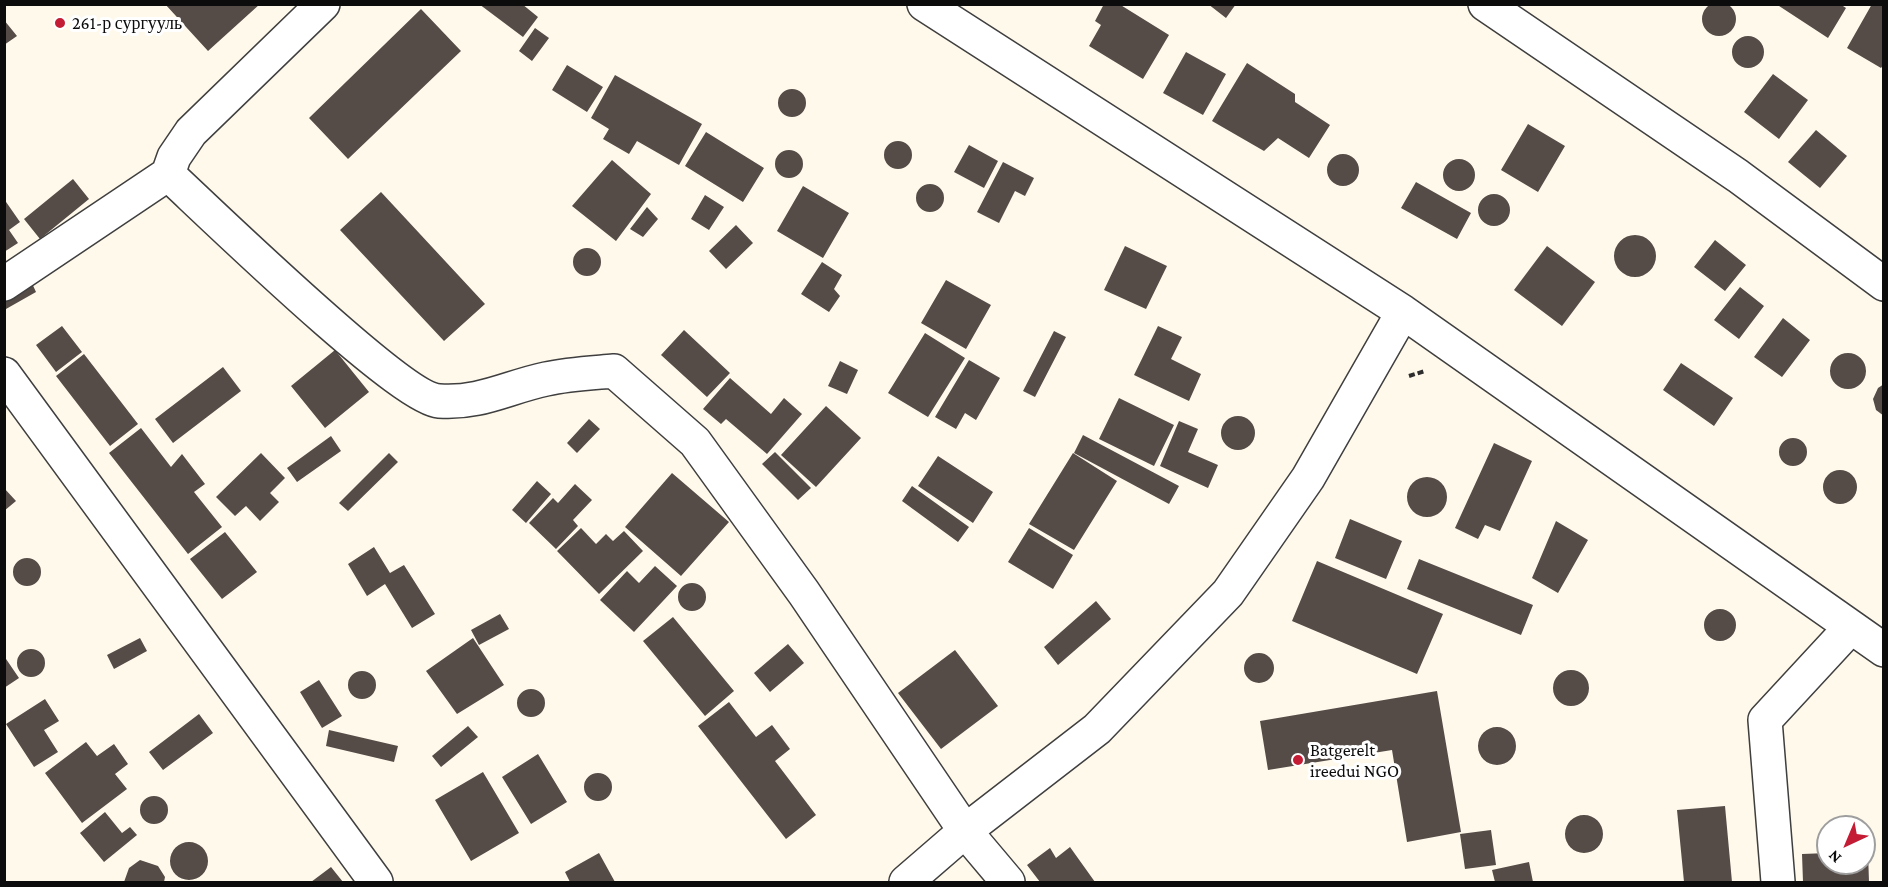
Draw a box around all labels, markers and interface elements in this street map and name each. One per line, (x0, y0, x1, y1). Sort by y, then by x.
place label: 261-р сургууль (72, 12, 182, 34)
marker: 261-р сургууль (53, 16, 67, 30)
place label: Batgerelt ireedui NGO (1310, 739, 1399, 782)
marker: Batgerelt ireedui NGO (1291, 753, 1305, 767)
north arrow (1816, 815, 1876, 875)
text: N (1825, 847, 1844, 867)

